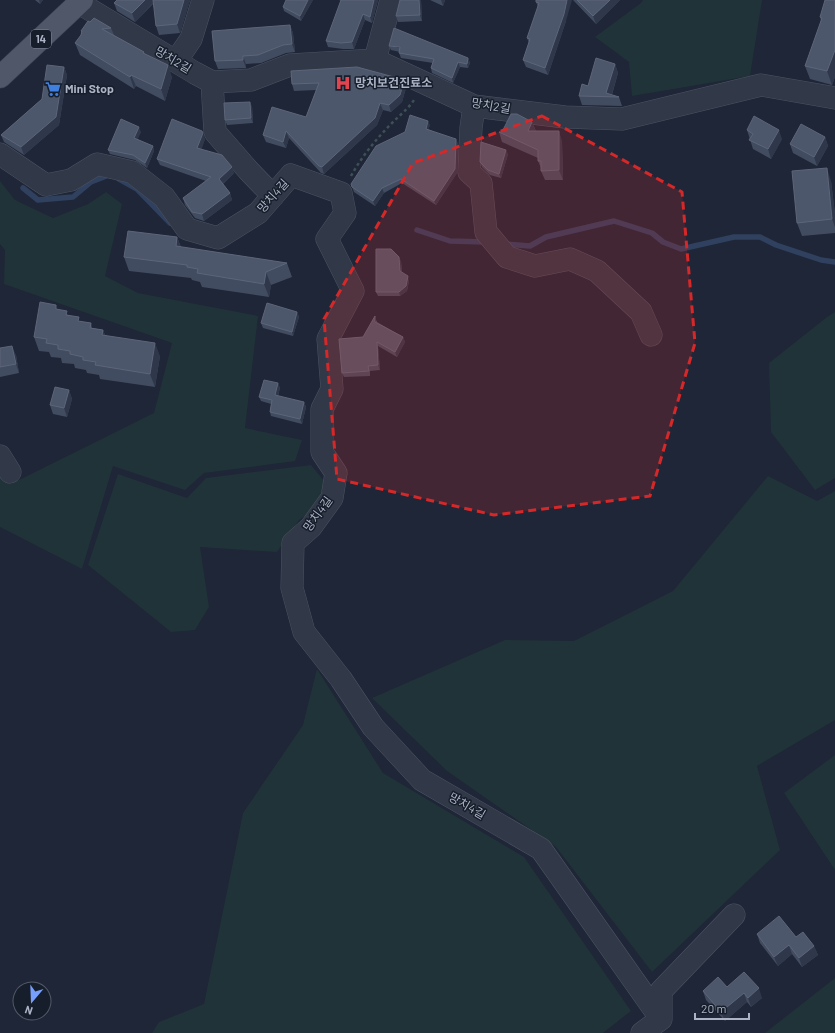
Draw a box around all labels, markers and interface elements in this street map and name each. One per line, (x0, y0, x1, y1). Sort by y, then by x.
road number: 14 (31, 30, 51, 48)
street label: 망치2길 (153, 43, 194, 75)
hospital icon: 망치보건진료소 (334, 74, 352, 92)
place label: 망치보건진료소 (355, 75, 432, 89)
supermarket icon: Mini Stop (44, 80, 62, 98)
place label: Mini Stop (65, 81, 114, 95)
street label: 망치2길 (470, 95, 512, 115)
street label: 망치4길 (254, 176, 291, 215)
street label: 망치4길 (300, 493, 335, 534)
street label: 망치4길 (447, 789, 488, 821)
north arrow (12, 981, 52, 1021)
scale bar (695, 995, 749, 1021)
text: 20 m (701, 1001, 727, 1015)
text: N (23, 1004, 34, 1018)

